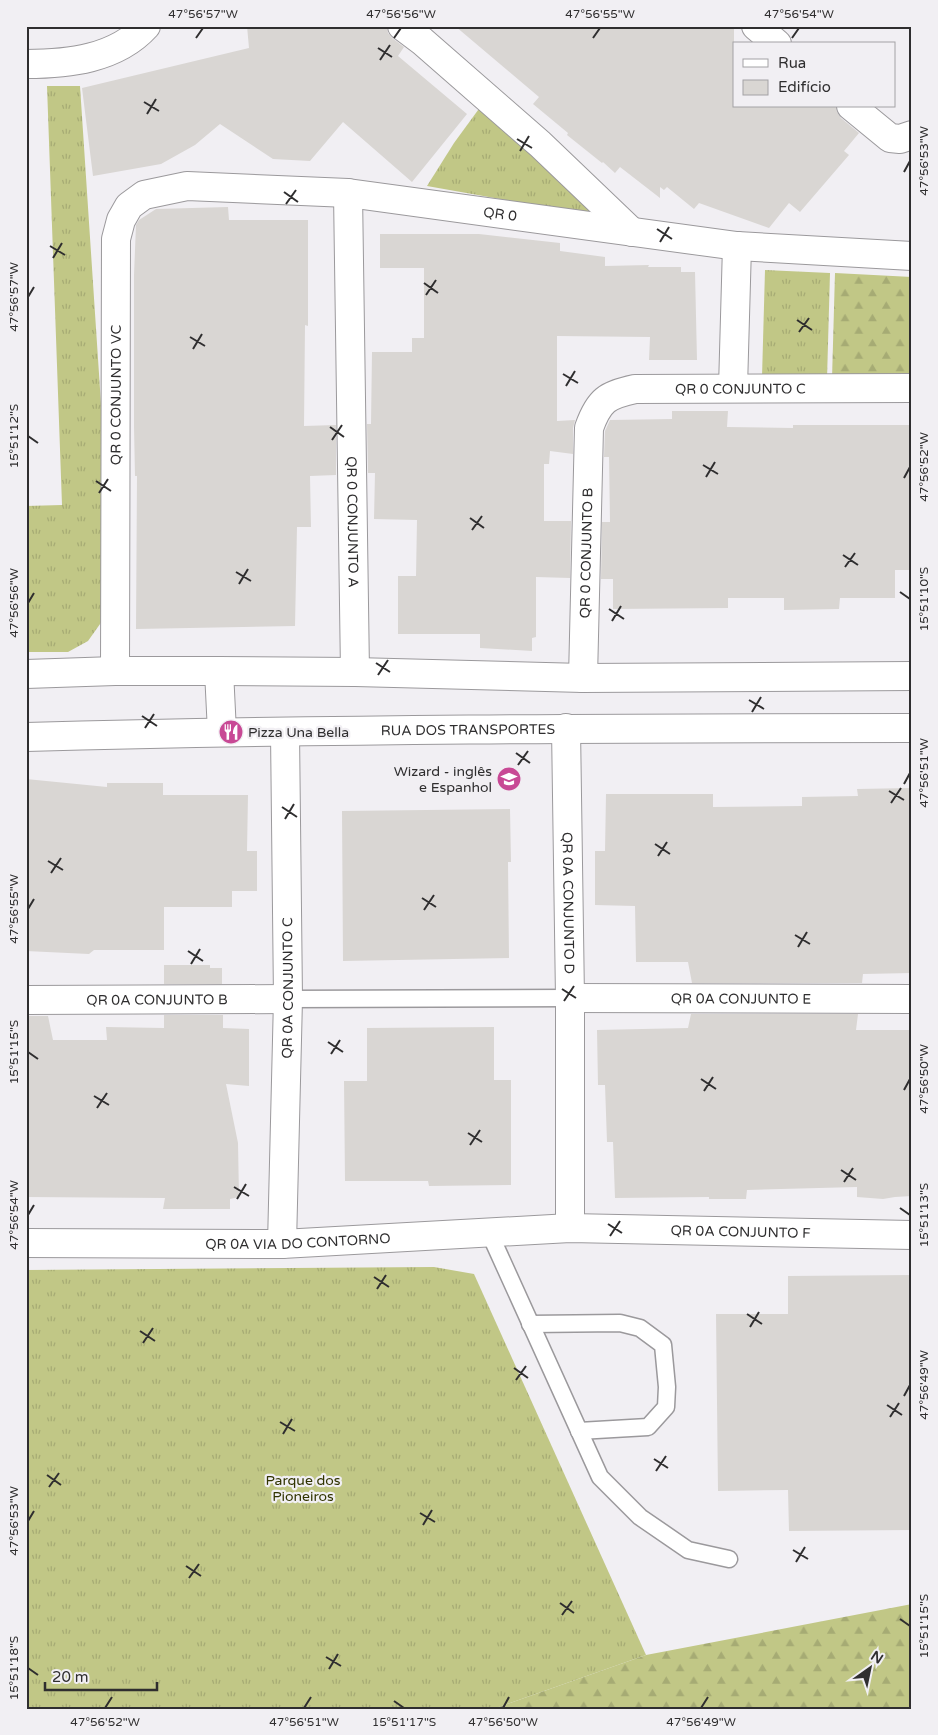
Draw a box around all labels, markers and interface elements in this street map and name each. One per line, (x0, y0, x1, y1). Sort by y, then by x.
text: 47°56'57"W (168, 7, 238, 21)
text: 47°56'56"W (366, 7, 436, 21)
text: 47°56'55"W (565, 7, 635, 21)
text: 47°56'54"W (764, 7, 834, 21)
legend (733, 42, 896, 108)
text: Rua (778, 54, 806, 72)
text: Edifício (778, 78, 831, 96)
text: 47°56'53"W (917, 126, 931, 196)
street label: QR 0 (482, 204, 518, 225)
text: 47°56'57"W (7, 262, 21, 332)
street label: QR 0 CONJUNTO VC (107, 325, 125, 465)
street label: QR 0 CONJUNTO C (675, 380, 806, 398)
text: 15°51'12"S (7, 404, 21, 468)
text: 47°56'52"W (917, 432, 931, 502)
street label: QR 0 CONJUNTO A (343, 456, 362, 588)
street label: QR 0 CONJUNTO B (576, 487, 597, 619)
text: 15°51'10"S (917, 567, 931, 631)
text: 47°56'56"W (7, 568, 21, 638)
restaurant icon: Pizza Una Bella (218, 719, 244, 745)
street label: RUA DOS TRANSPORTES (381, 721, 555, 739)
place label: Pizza Una Bella (248, 724, 349, 741)
text: 47°56'51"W (917, 738, 931, 808)
place label: Wizard - inglês e Espanhol (394, 763, 492, 796)
school or university icon: Wizard - inglês e Espanhol (496, 766, 522, 792)
street label: QR 0A CONJUNTO D (559, 832, 578, 974)
text: 47°56'55"W (7, 874, 21, 944)
street label: QR 0A CONJUNTO C (279, 917, 297, 1059)
street label: QR 0A CONJUNTO E (671, 990, 811, 1008)
street label: QR 0A CONJUNTO B (86, 991, 228, 1009)
text: 15°51'15"S (7, 1020, 21, 1084)
text: 47°56'50"W (917, 1044, 931, 1114)
text: 47°56'54"W (7, 1180, 21, 1250)
text: 15°51'13"S (917, 1183, 931, 1247)
street label: QR 0A CONJUNTO F (670, 1222, 811, 1242)
street label: QR 0A VIA DO CONTORNO (205, 1230, 391, 1253)
text: 47°56'49"W (917, 1350, 931, 1420)
park label: Parque dos Pioneiros (265, 1472, 341, 1505)
text: 47°56'53"W (7, 1486, 21, 1556)
text: 15°51'15"S (917, 1594, 931, 1658)
text: 15°51'18"S (7, 1636, 21, 1700)
north arrow (846, 1642, 896, 1692)
text: N (867, 1647, 886, 1668)
scale bar (45, 1660, 158, 1692)
text: 20 m (52, 1668, 89, 1686)
text: 47°56'52"W (70, 1715, 140, 1729)
text: 47°56'51"W (269, 1715, 339, 1729)
text: 15°51'17"S (372, 1715, 436, 1729)
text: 47°56'50"W (468, 1715, 538, 1729)
text: 47°56'49"W (666, 1715, 736, 1729)

